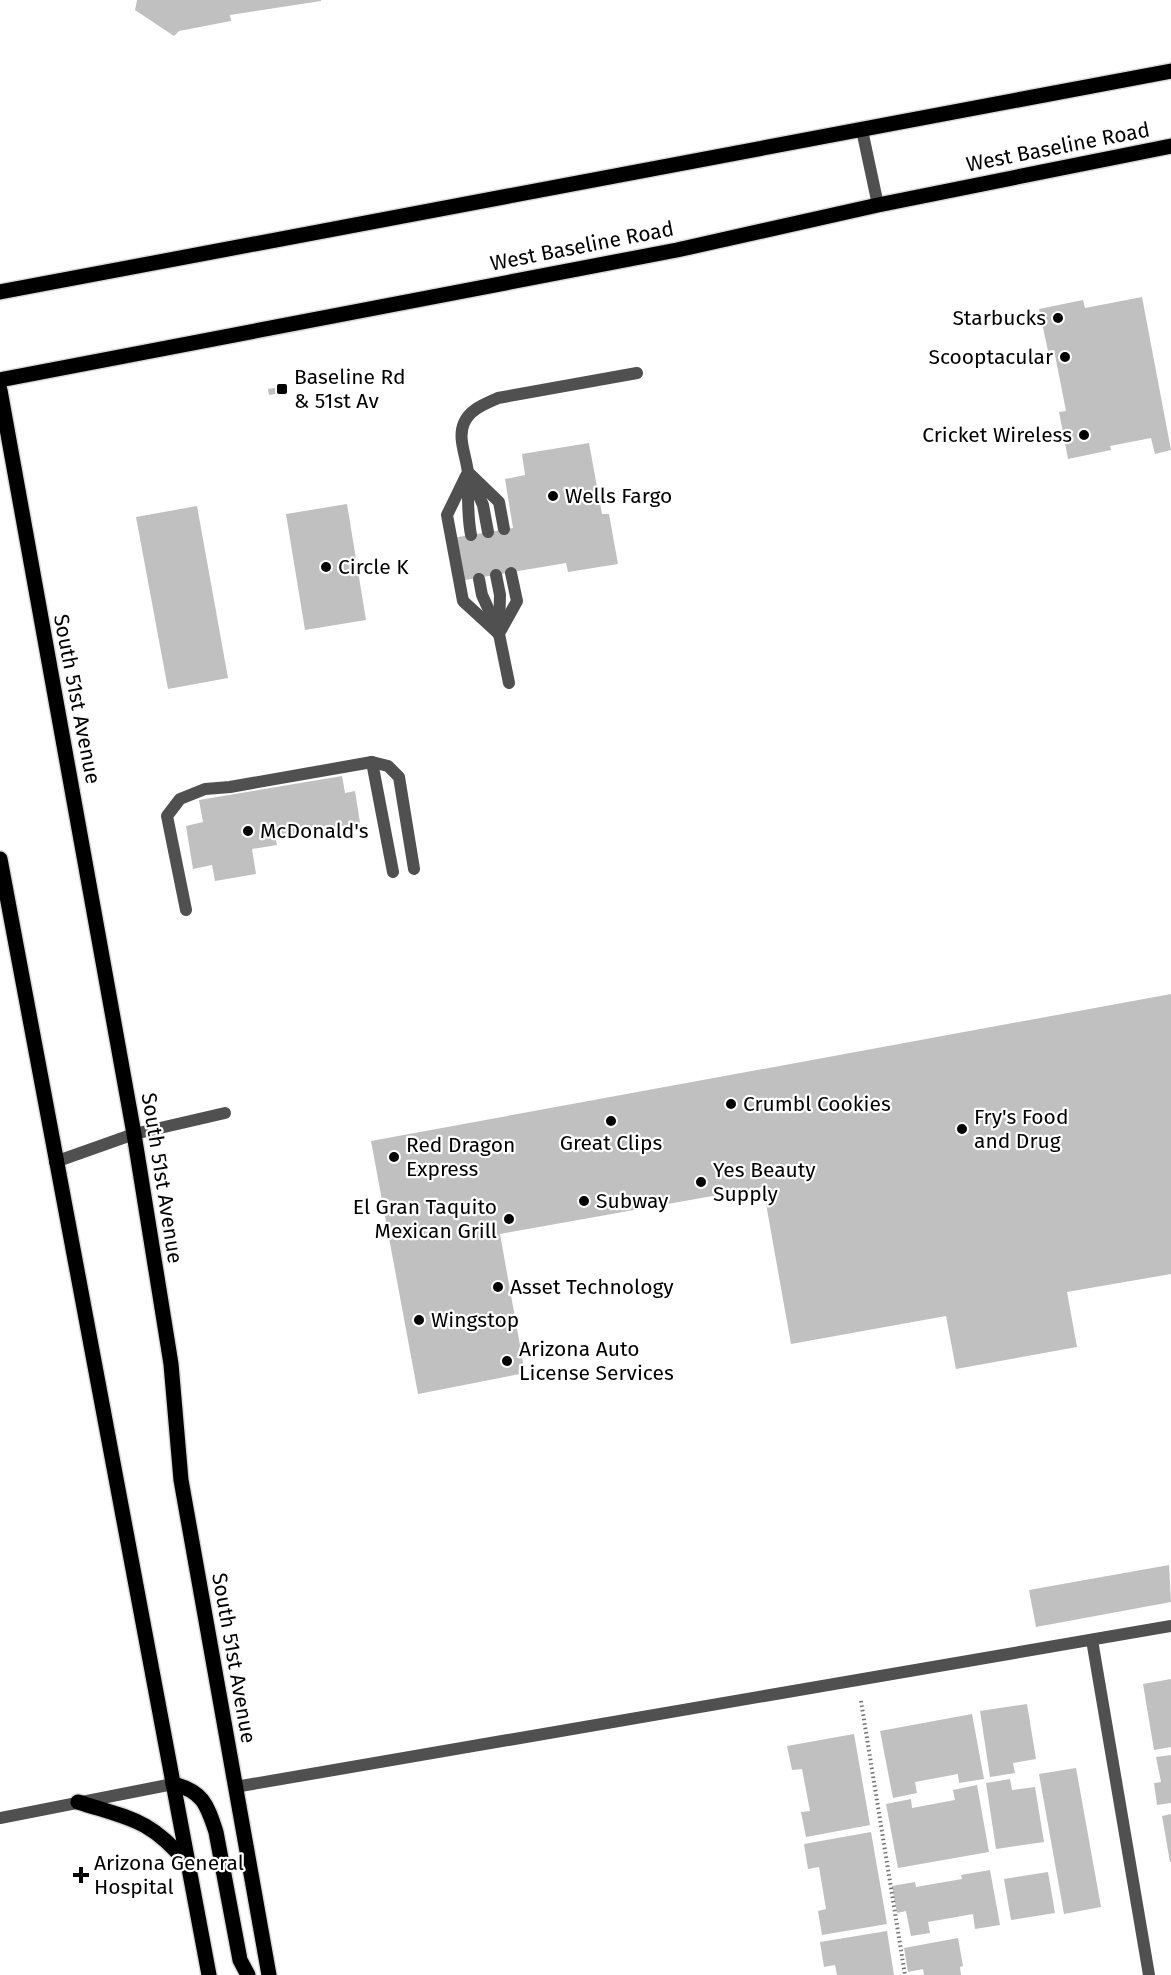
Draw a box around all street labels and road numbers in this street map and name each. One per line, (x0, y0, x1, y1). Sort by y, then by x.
street label: West Baseline Road (964, 116, 1152, 178)
street label: West Baseline Road (488, 215, 676, 277)
street label: South 51st Avenue (48, 612, 106, 786)
street label: South 51st Avenue (136, 1091, 188, 1265)
street label: South 51st Avenue (206, 1571, 262, 1745)

